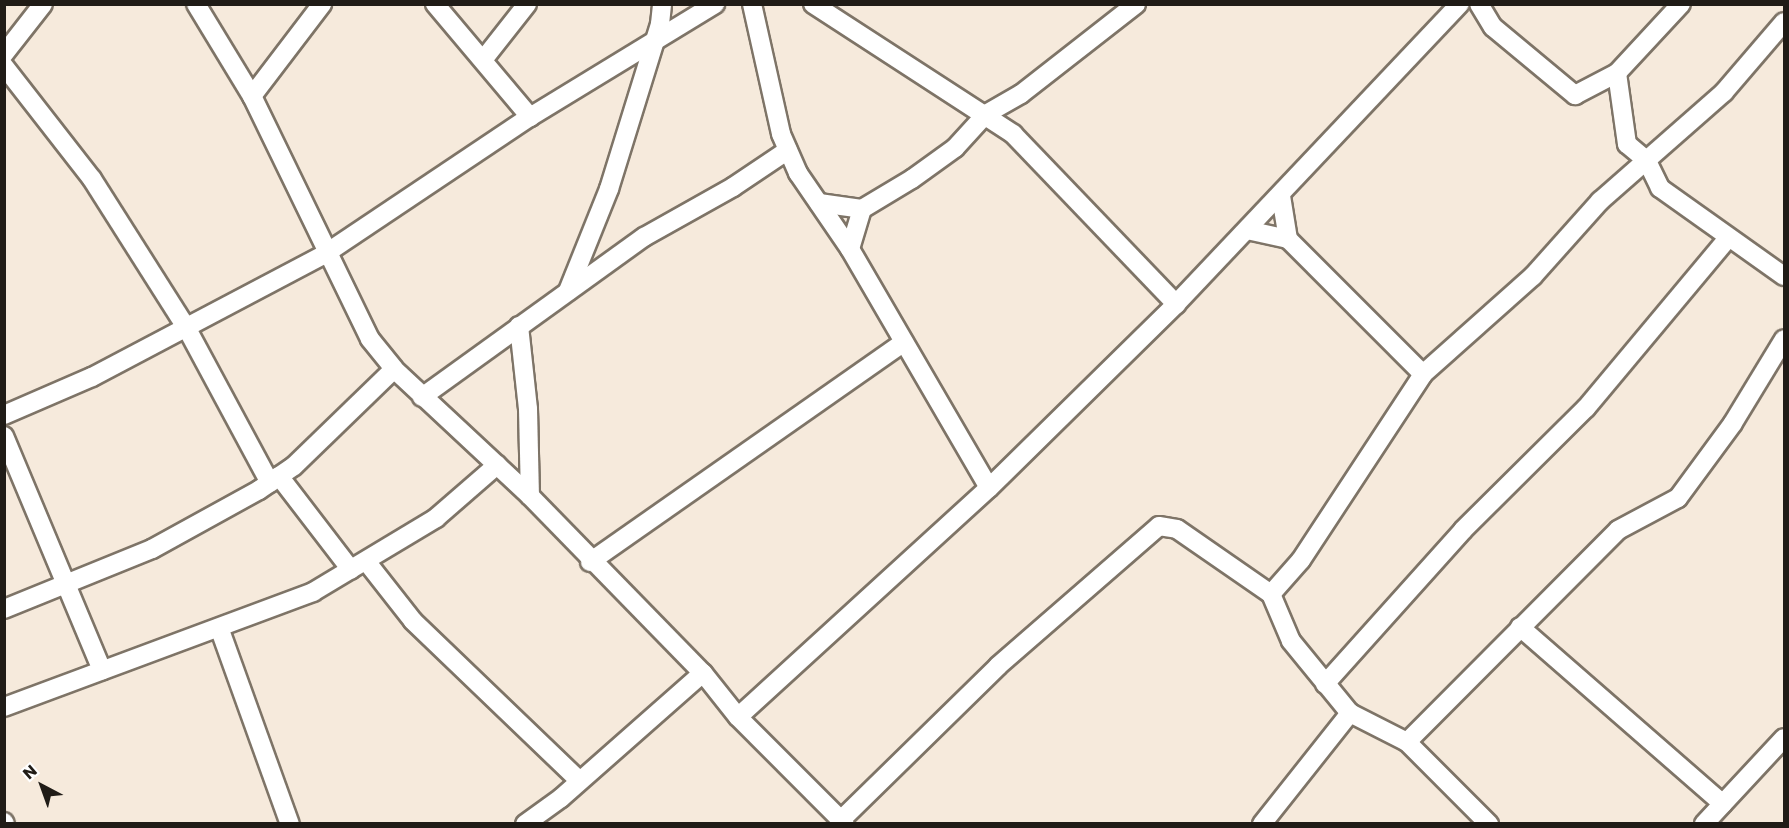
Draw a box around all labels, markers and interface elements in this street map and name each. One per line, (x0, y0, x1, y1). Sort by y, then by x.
north arrow (12, 756, 72, 816)
text: N (18, 759, 42, 785)

